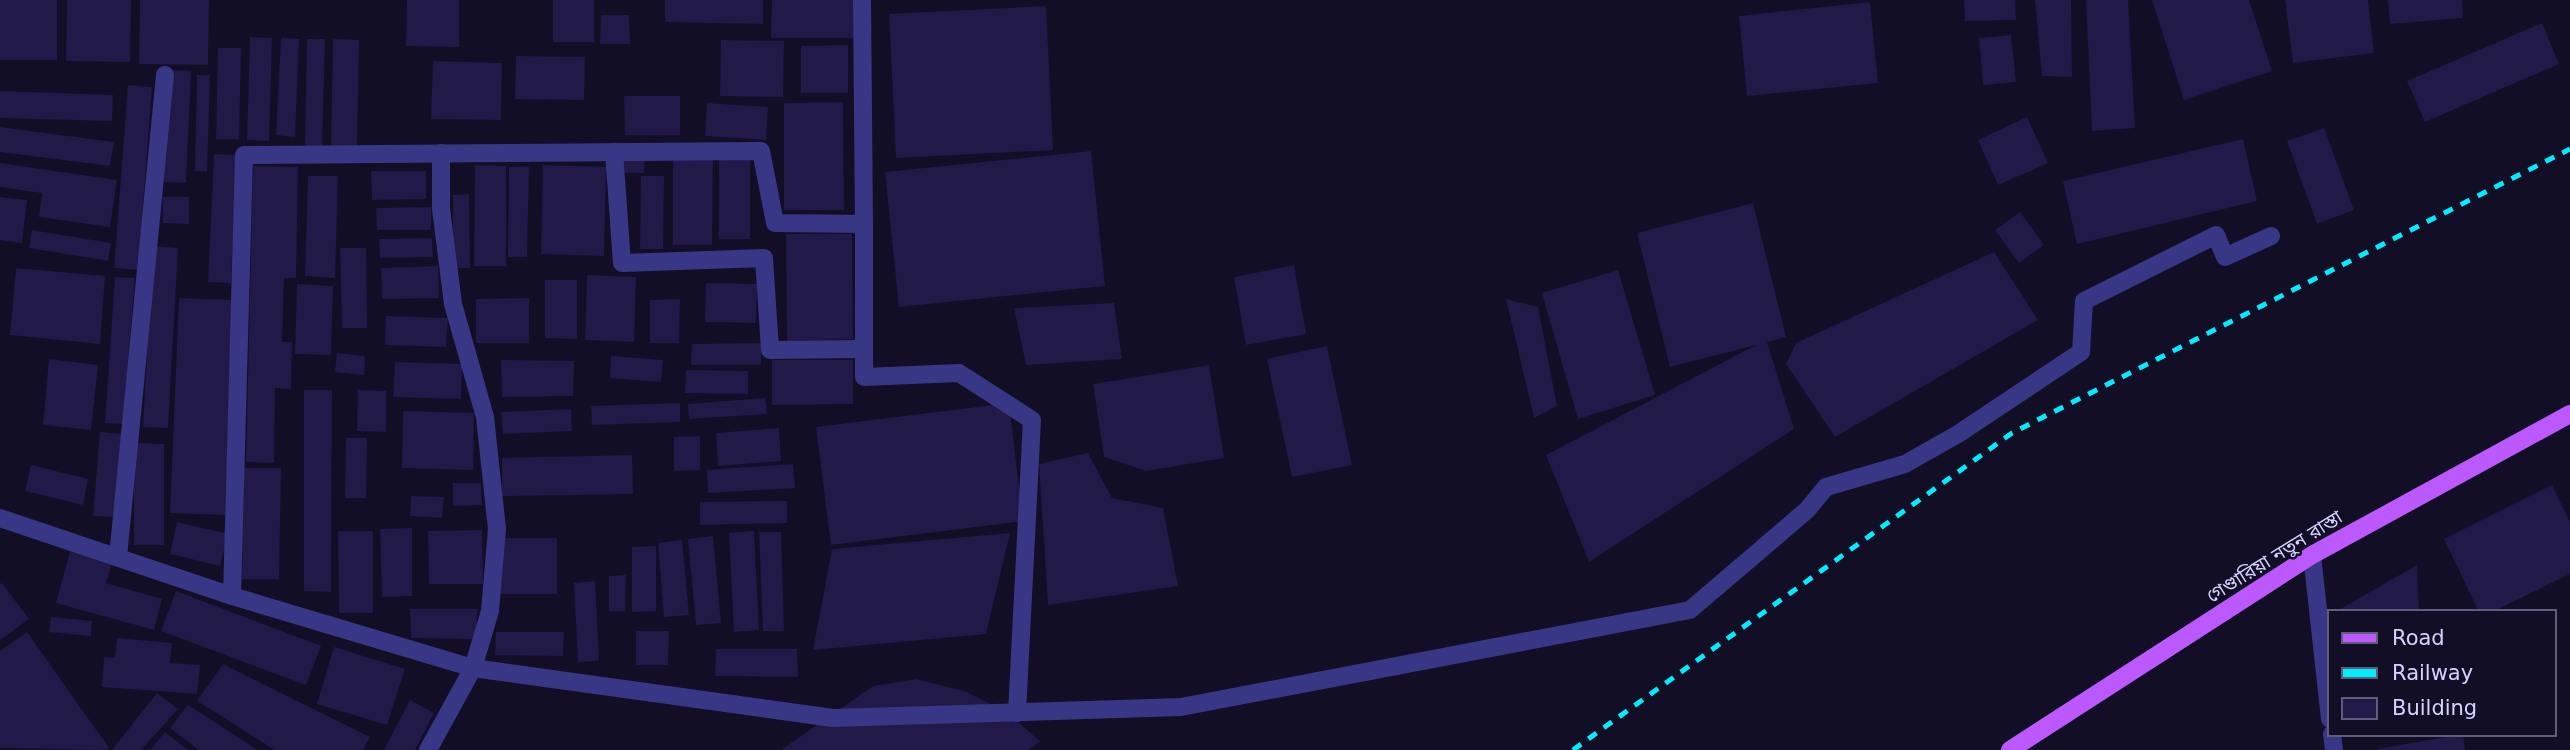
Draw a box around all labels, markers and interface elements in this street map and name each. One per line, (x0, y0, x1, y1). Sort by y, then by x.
street label: গেণ্ডারিয়া নতুন রাস্তা (2202, 505, 2347, 607)
legend (2328, 610, 2556, 736)
text: Road (2392, 626, 2445, 650)
text: Railway (2392, 661, 2473, 685)
text: Building (2392, 696, 2477, 720)

